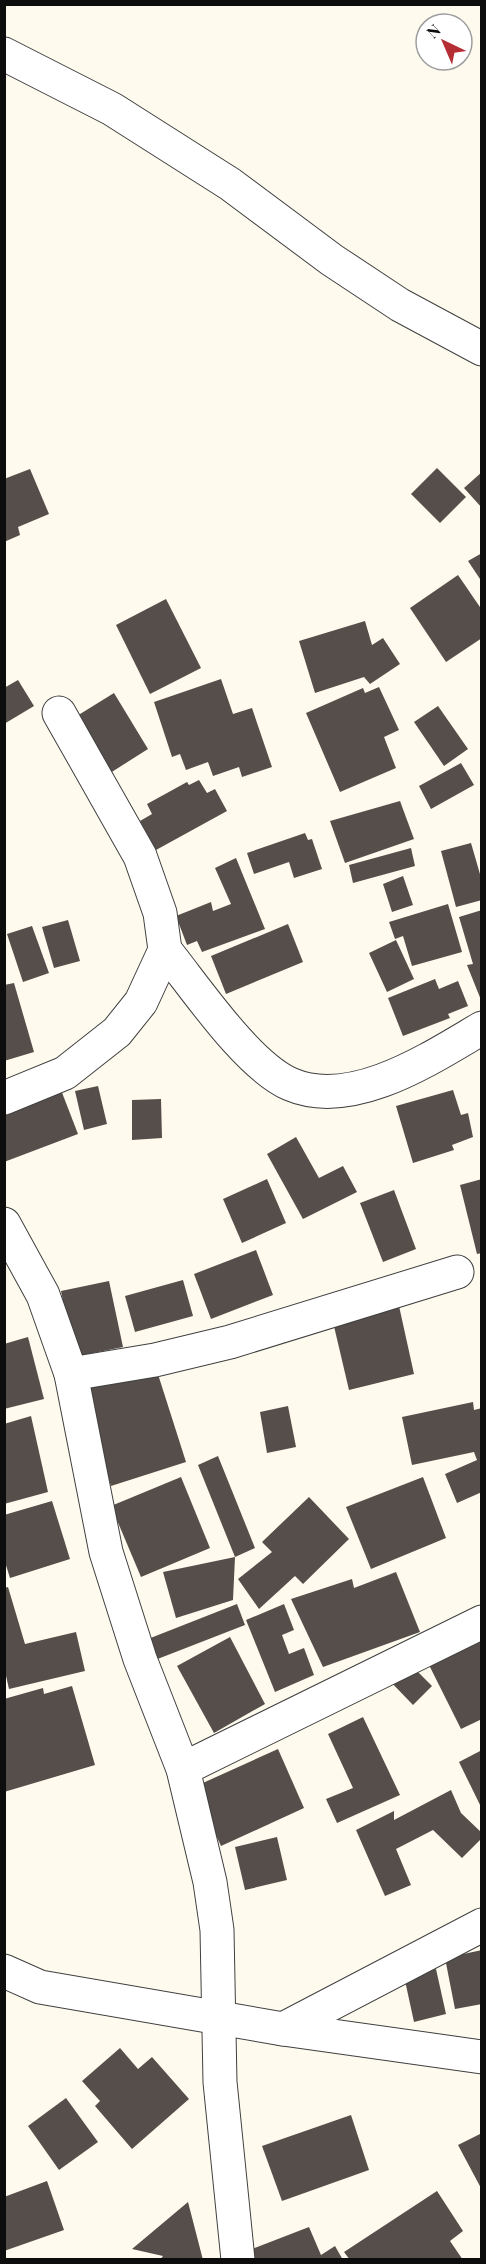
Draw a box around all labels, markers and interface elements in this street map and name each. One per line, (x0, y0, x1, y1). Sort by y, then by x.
north arrow (414, 12, 474, 72)
text: N (422, 19, 445, 42)

